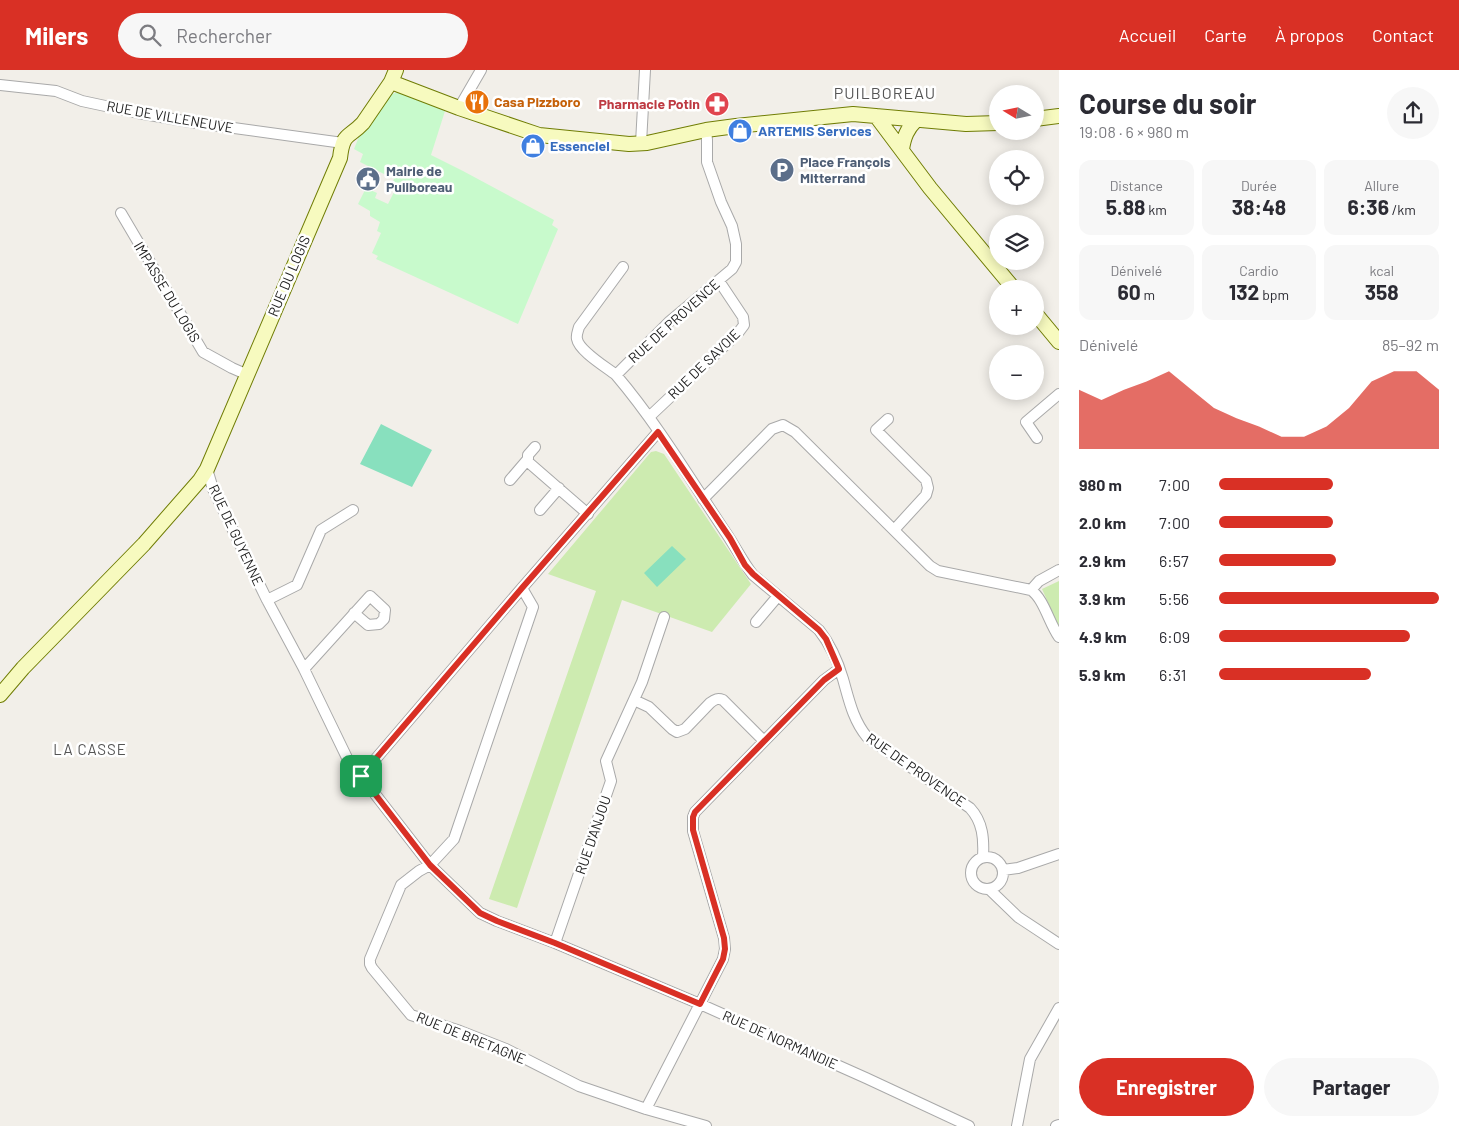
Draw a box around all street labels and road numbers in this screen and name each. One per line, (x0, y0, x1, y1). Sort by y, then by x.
street label: RUE DE VILLENEUVE (105, 97, 235, 136)
street label: RUE DU LOGIS (264, 233, 313, 319)
street label: IMPASSE DU LOGIS (131, 238, 204, 345)
street label: RUE DE PROVENCE (624, 275, 723, 366)
street label: RUE DE SAVOIE (664, 325, 743, 402)
street label: RUE DE GUYENNE (206, 481, 267, 588)
street label: RUE DE PROVENCE (863, 729, 969, 810)
street label: RUE D'ANJOU (571, 793, 614, 876)
street label: RUE DE NORMANDIE (720, 1007, 840, 1073)
street label: RUE DE BRETAGNE (414, 1008, 528, 1067)

